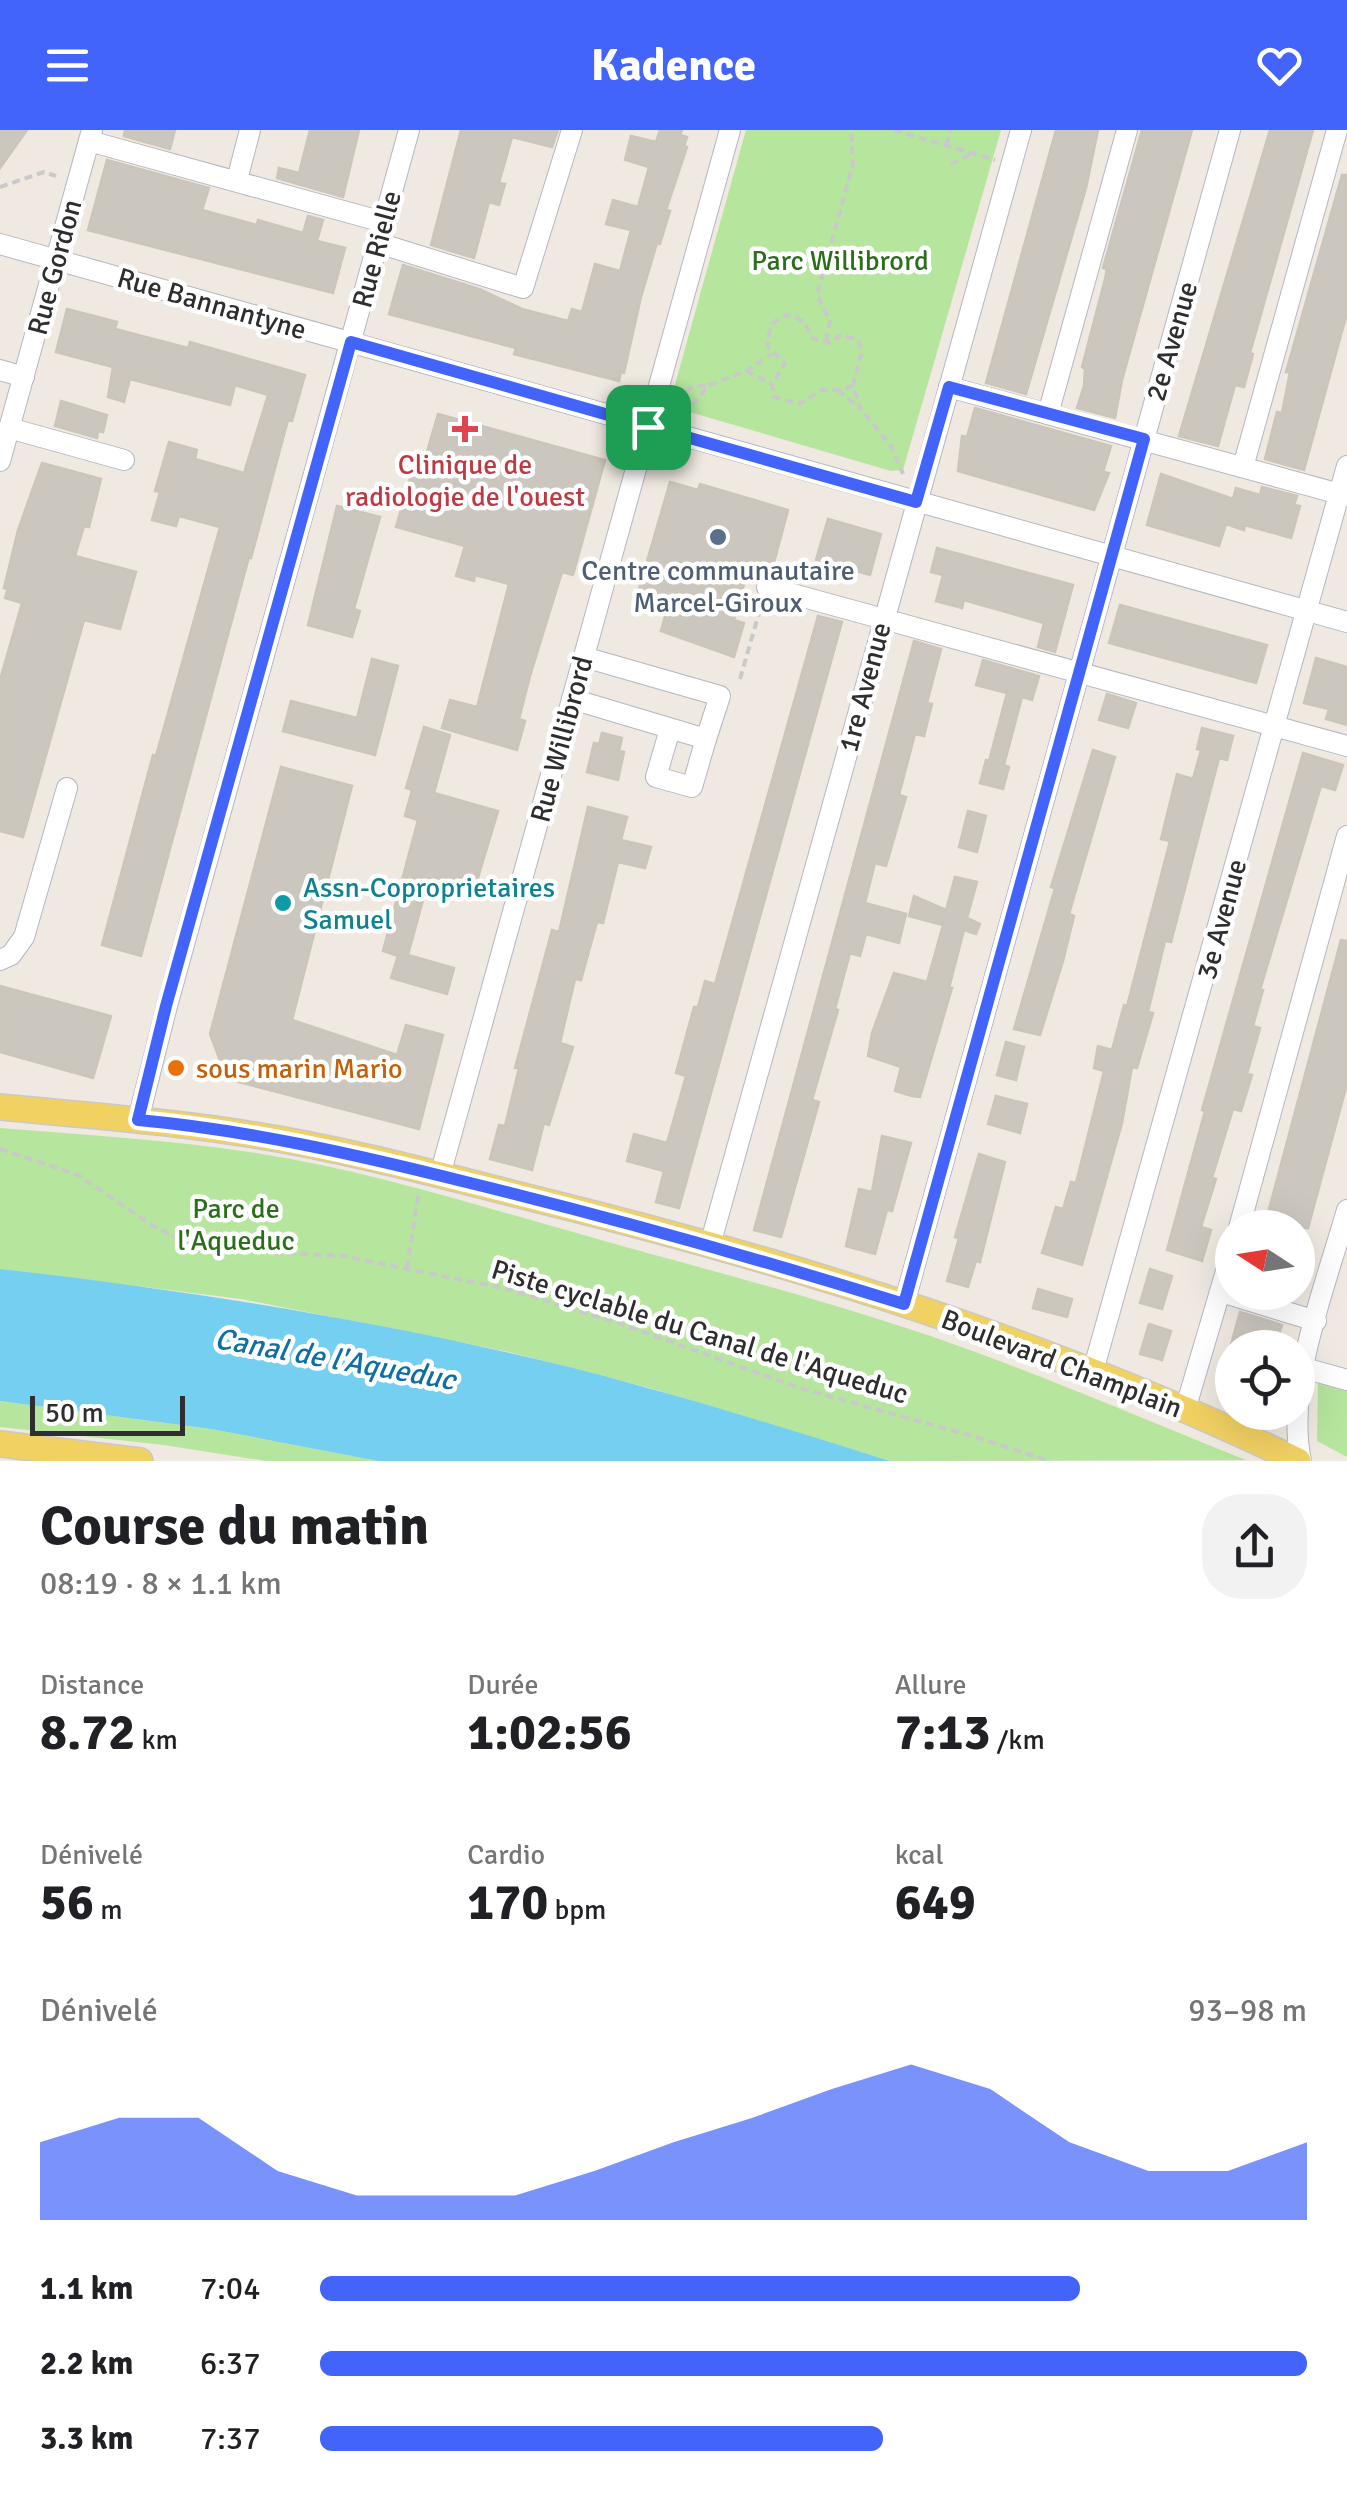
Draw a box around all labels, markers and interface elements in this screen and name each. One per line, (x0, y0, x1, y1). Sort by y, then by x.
icon: menu (40, 38, 95, 93)
text: Kadence (591, 38, 756, 93)
icon: heart (1252, 38, 1307, 93)
street label: Rue Rielle (345, 187, 409, 312)
street label: Rue Gordon (21, 196, 89, 339)
park label: Parc Willibrord (751, 244, 929, 278)
street label: Rue Bannantyne (113, 261, 310, 347)
street label: 2e Avenue (1139, 278, 1205, 405)
pin (606, 385, 691, 470)
icon: arrive (621, 400, 676, 455)
marker: Clinique de radiologie de l'ouest (452, 416, 478, 442)
place label: Clinique de radiologie de l'ouest (345, 448, 585, 514)
marker: Centre communautaire Marcel-Giroux (707, 526, 729, 548)
place label: Centre communautaire Marcel-Giroux (581, 554, 855, 620)
street label: 1re Avenue (831, 619, 899, 756)
street label: Rue Willibrord (523, 652, 600, 826)
street label: 3e Avenue (1190, 856, 1254, 983)
place label: Assn-Coproprietaires Samuel (303, 871, 555, 937)
marker: Assn-Coproprietaires Samuel (272, 892, 294, 914)
place label: sous marin Mario (196, 1052, 403, 1086)
marker: sous marin Mario (165, 1057, 187, 1079)
park label: Parc de l'Aqueduc (177, 1192, 295, 1258)
north arrow (1215, 1210, 1315, 1310)
map controls (1215, 1210, 1315, 1430)
street label: Piste cyclable du Canal de l'Aqueduc (487, 1252, 912, 1412)
street label: Boulevard Champlain (936, 1302, 1187, 1426)
water label: Canal de l'Aqueduc (212, 1320, 460, 1399)
button: locate (1215, 1330, 1315, 1430)
scale bar (30, 1391, 185, 1436)
text: 50 m (45, 1396, 104, 1430)
text: Course du matin (40, 1492, 429, 1560)
button: share (1202, 1494, 1307, 1599)
text: 08:19 · 8 × 1.1 km (40, 1564, 282, 1603)
text: Distance (40, 1668, 144, 1702)
text: Durée (467, 1668, 539, 1702)
text: Allure (895, 1668, 966, 1702)
text: 8.72 (40, 1702, 135, 1764)
text: 1:02:56 (467, 1702, 632, 1764)
text: 7:13 (895, 1702, 990, 1764)
text: km (135, 1723, 178, 1757)
text: /km (990, 1723, 1045, 1757)
text: Dénivelé (40, 1838, 143, 1872)
text: Cardio (467, 1838, 545, 1872)
text: kcal (895, 1838, 944, 1872)
text: 56 (40, 1872, 94, 1934)
text: 170 (467, 1872, 548, 1934)
text: 649 (895, 1872, 976, 1934)
text: m (94, 1893, 123, 1927)
text: bpm (548, 1893, 606, 1927)
text: Dénivelé (40, 1991, 158, 2030)
text: 93–98 m (1188, 1991, 1307, 2030)
text: 1.1 km (40, 2269, 133, 2308)
text: 7:04 (200, 2269, 260, 2308)
text: 2.2 km (40, 2344, 133, 2383)
text: 6:37 (200, 2344, 260, 2383)
text: 3.3 km (40, 2419, 133, 2458)
text: 7:37 (200, 2419, 260, 2458)

